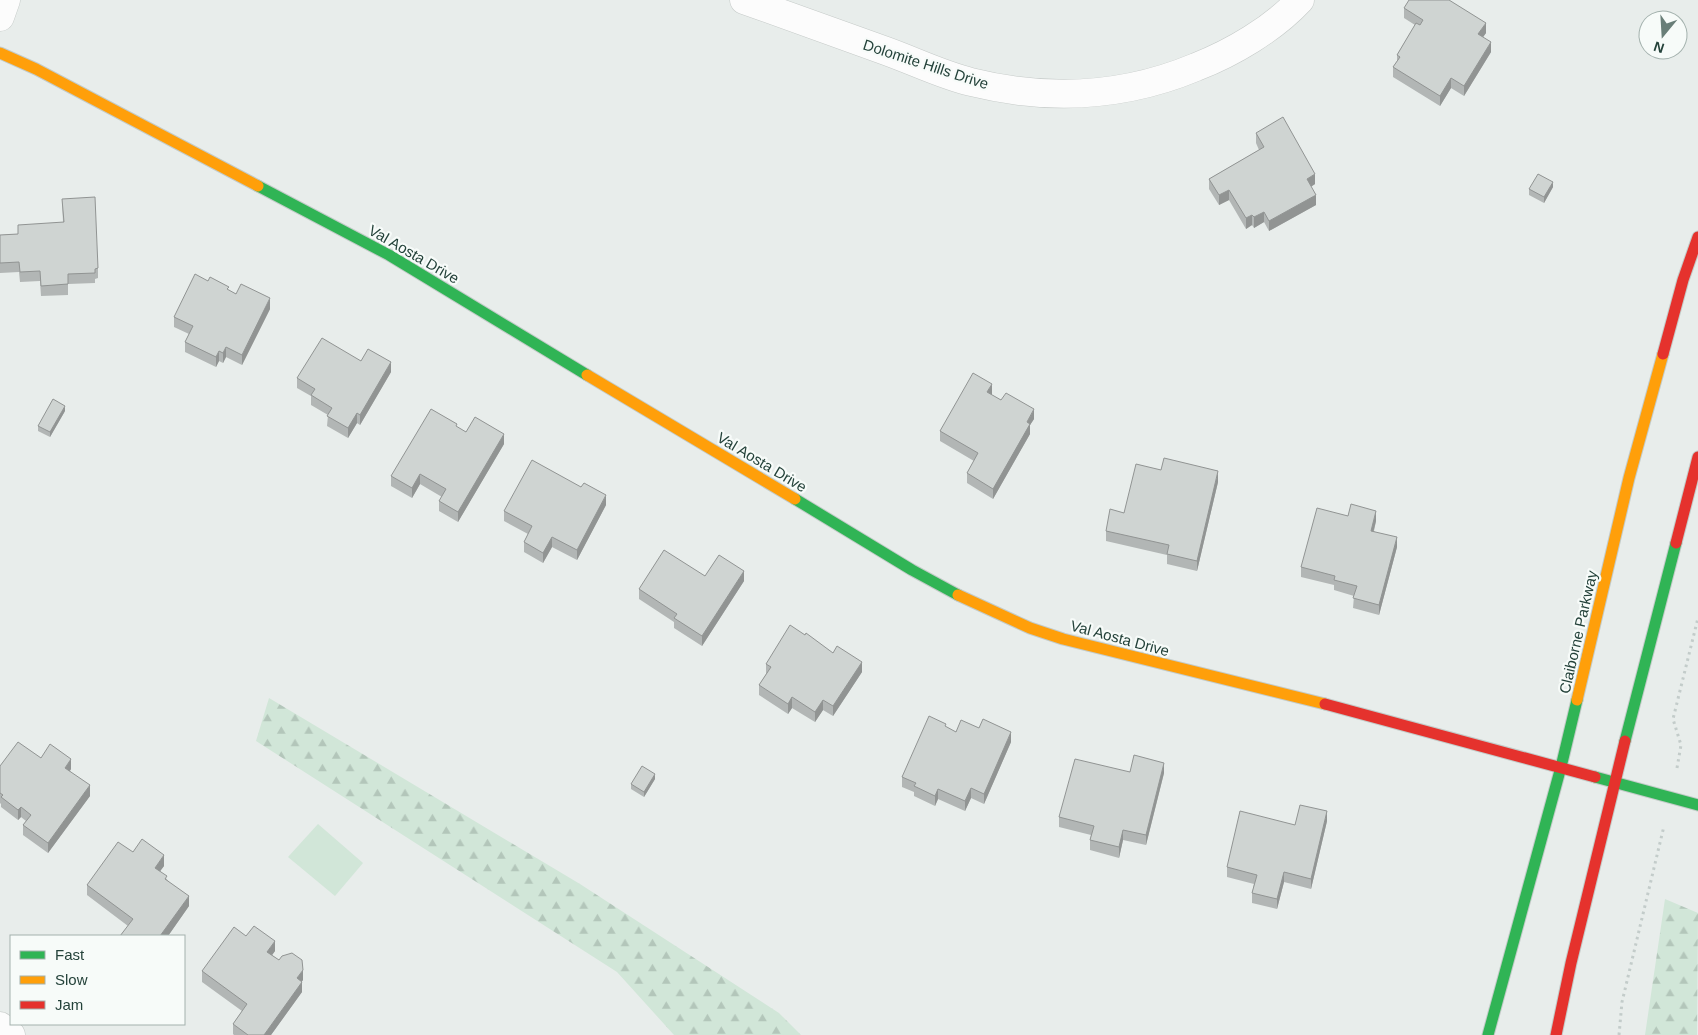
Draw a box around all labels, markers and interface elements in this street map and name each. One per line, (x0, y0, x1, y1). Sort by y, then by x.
north arrow (1638, 10, 1688, 60)
street label: Dolomite Hills Drive (861, 36, 991, 92)
text: N (1652, 38, 1666, 57)
street label: Val Aosta Drive (366, 221, 462, 287)
street label: Val Aosta Drive (714, 429, 810, 495)
street label: Claiborne Parkway (1556, 568, 1601, 695)
street label: Val Aosta Drive (1069, 617, 1171, 659)
legend (10, 935, 185, 1025)
text: Fast (55, 946, 85, 963)
text: Slow (55, 971, 88, 988)
text: Jam (55, 996, 83, 1013)

